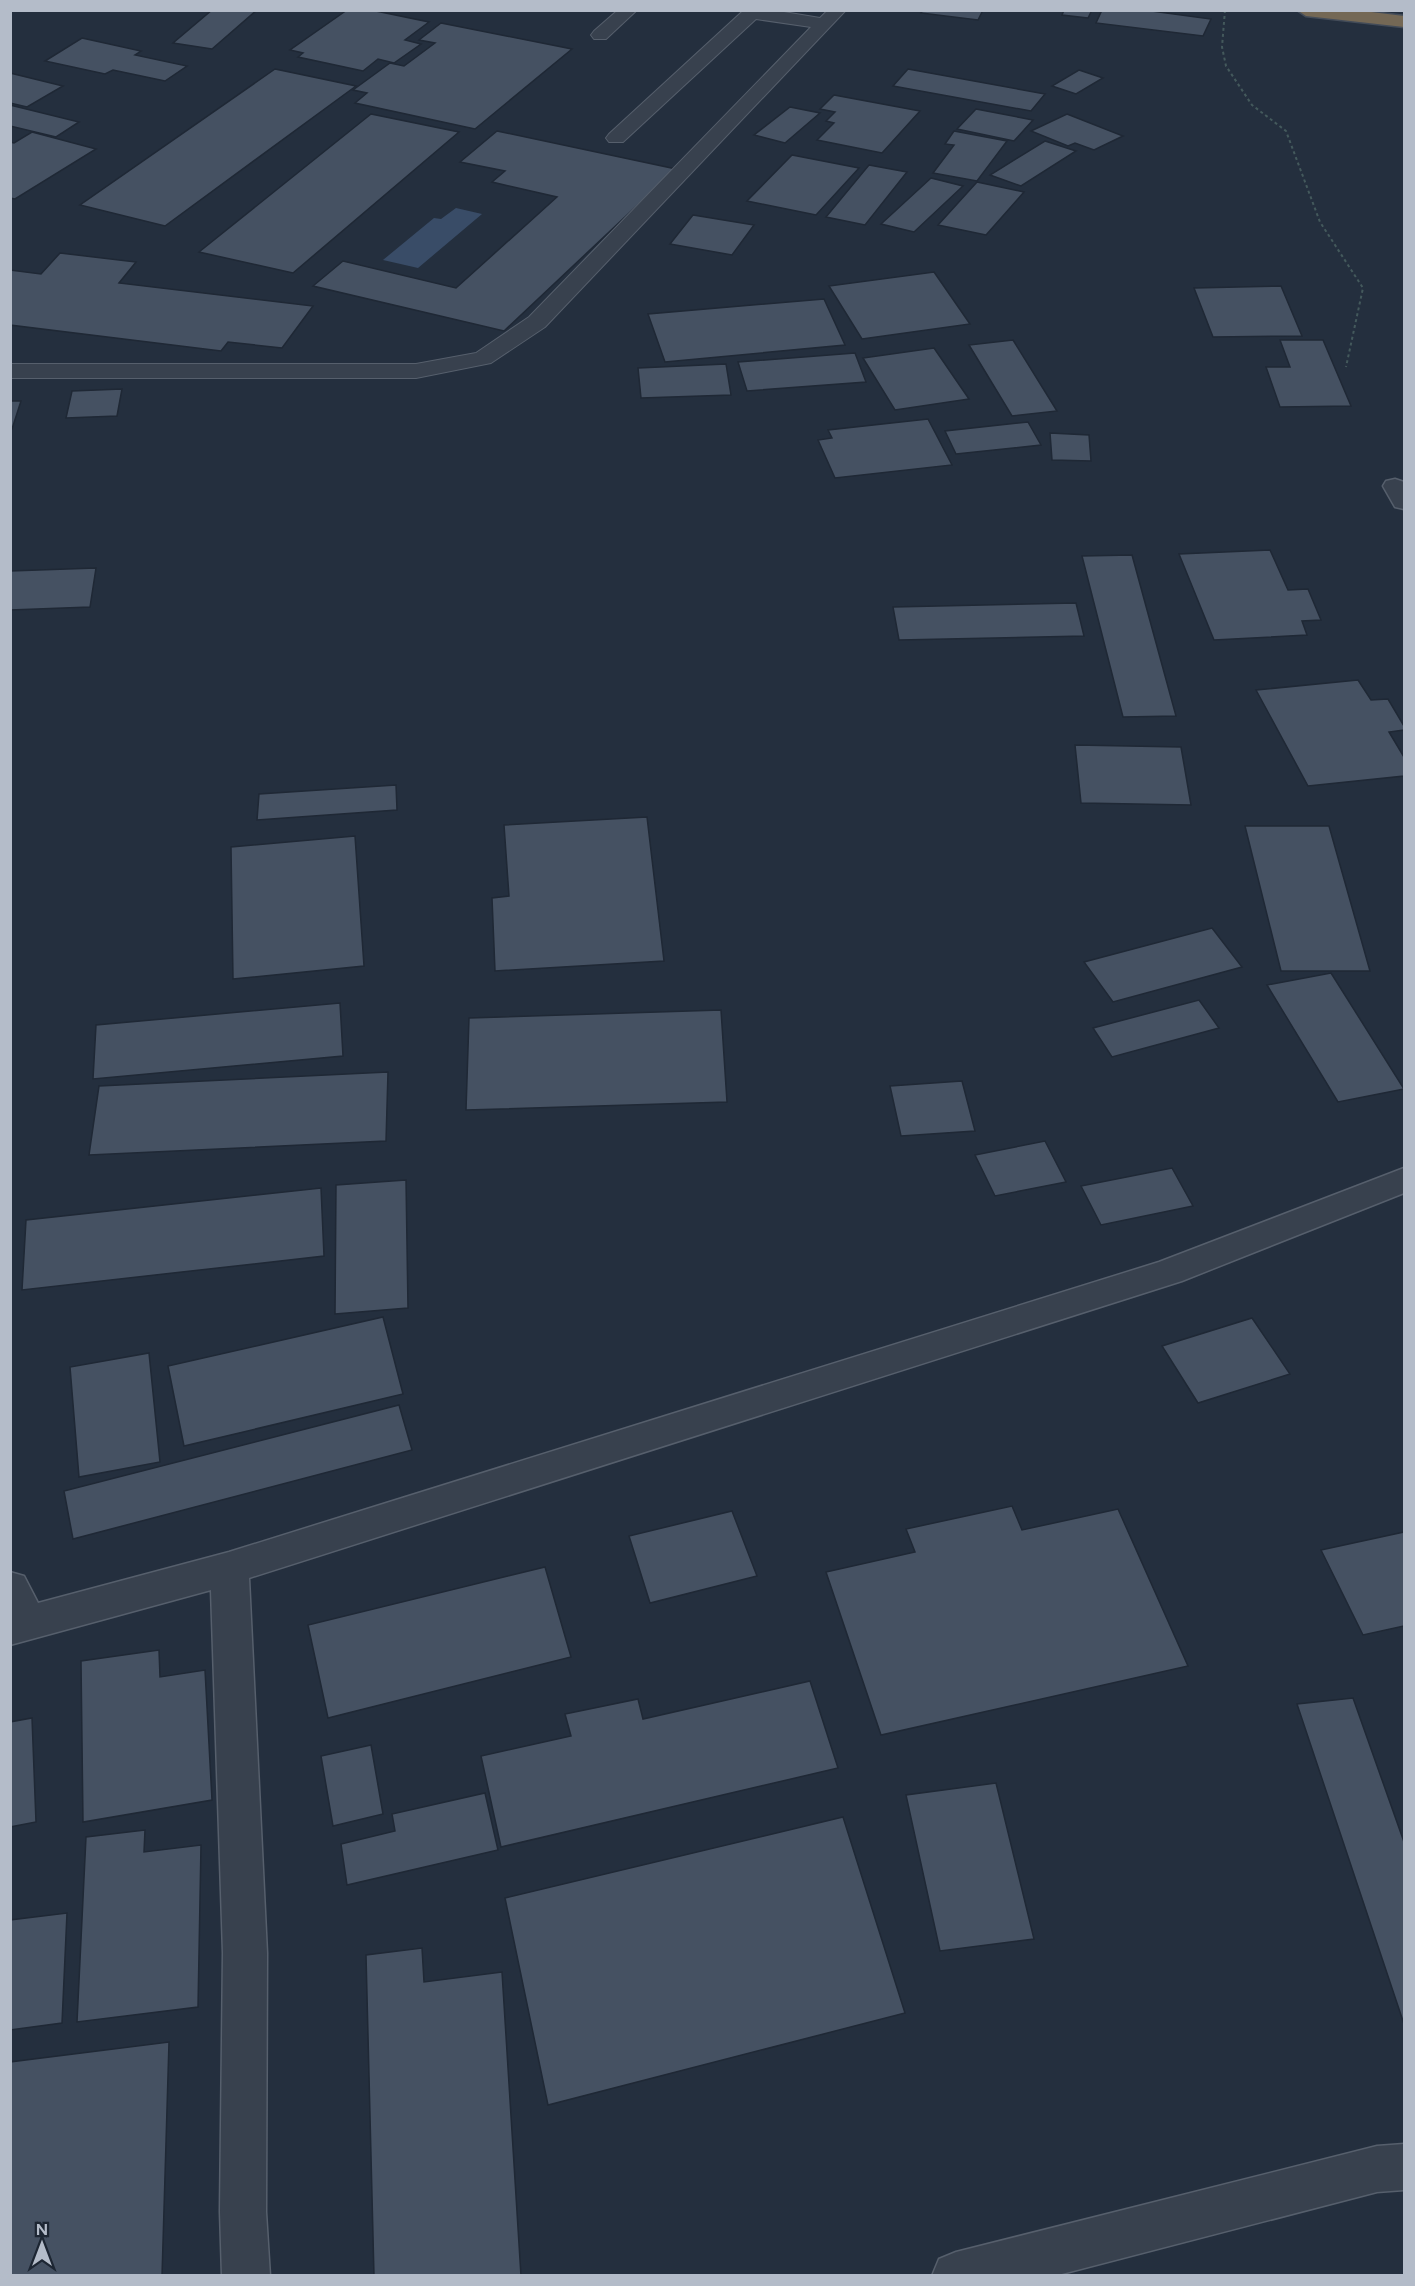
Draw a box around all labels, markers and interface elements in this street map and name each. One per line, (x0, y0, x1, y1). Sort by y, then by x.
north arrow (12, 2214, 72, 2274)
text: N (36, 2220, 48, 2239)

